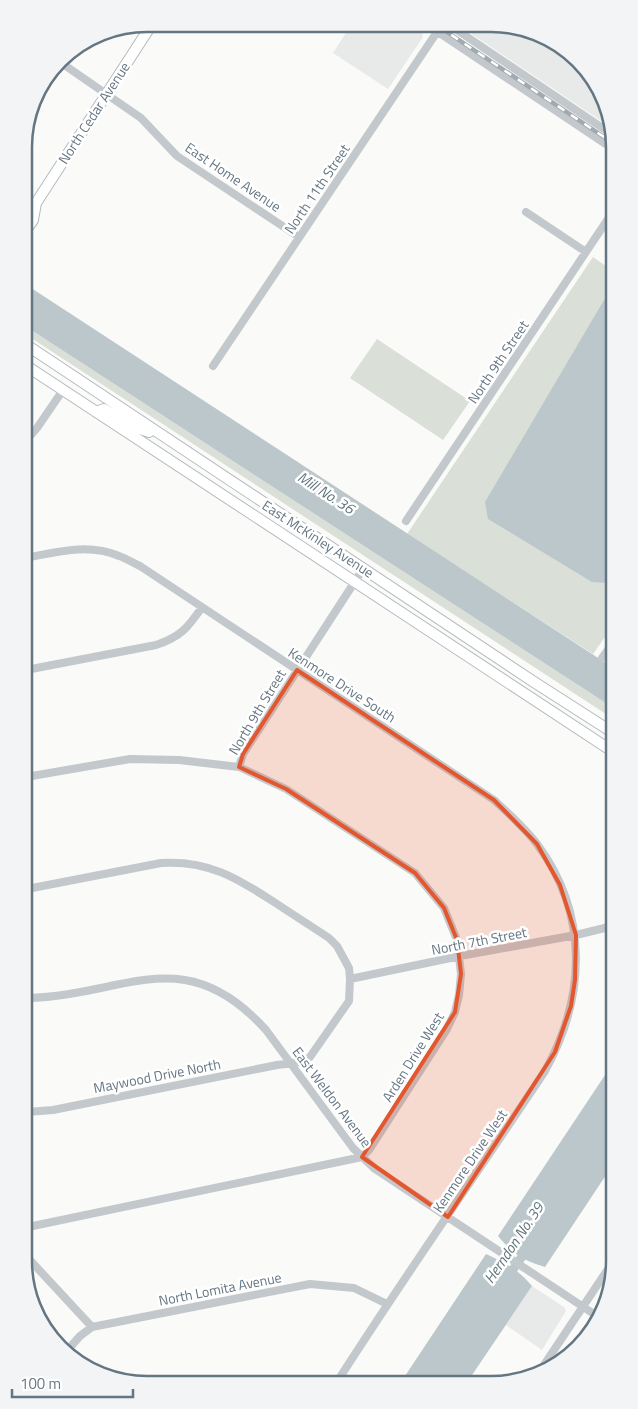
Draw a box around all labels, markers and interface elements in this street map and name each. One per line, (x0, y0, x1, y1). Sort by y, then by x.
street label: North Cedar Avenue (53, 58, 134, 168)
street label: East Home Avenue (181, 137, 285, 217)
street label: North 11th Street (279, 139, 355, 238)
street label: North 9th Street (462, 316, 533, 408)
water label: Mill No. 36 (293, 466, 361, 521)
street label: East McKinley Avenue (258, 495, 378, 583)
street label: Kenmore Drive South (284, 642, 400, 727)
street label: North 9th Street (223, 665, 290, 759)
street label: North 7th Street (429, 921, 528, 960)
street label: Arden Drive West (377, 1008, 449, 1106)
street label: East Weldon Avenue (288, 1042, 377, 1151)
street label: Maywood Drive North (92, 1053, 222, 1098)
street label: Kenmore Drive West (427, 1105, 512, 1217)
water label: Herndon No. 39 (478, 1197, 550, 1288)
street label: North Lomita Avenue (157, 1266, 283, 1311)
scale bar (12, 1366, 134, 1398)
text: 100 m (20, 1372, 61, 1395)

